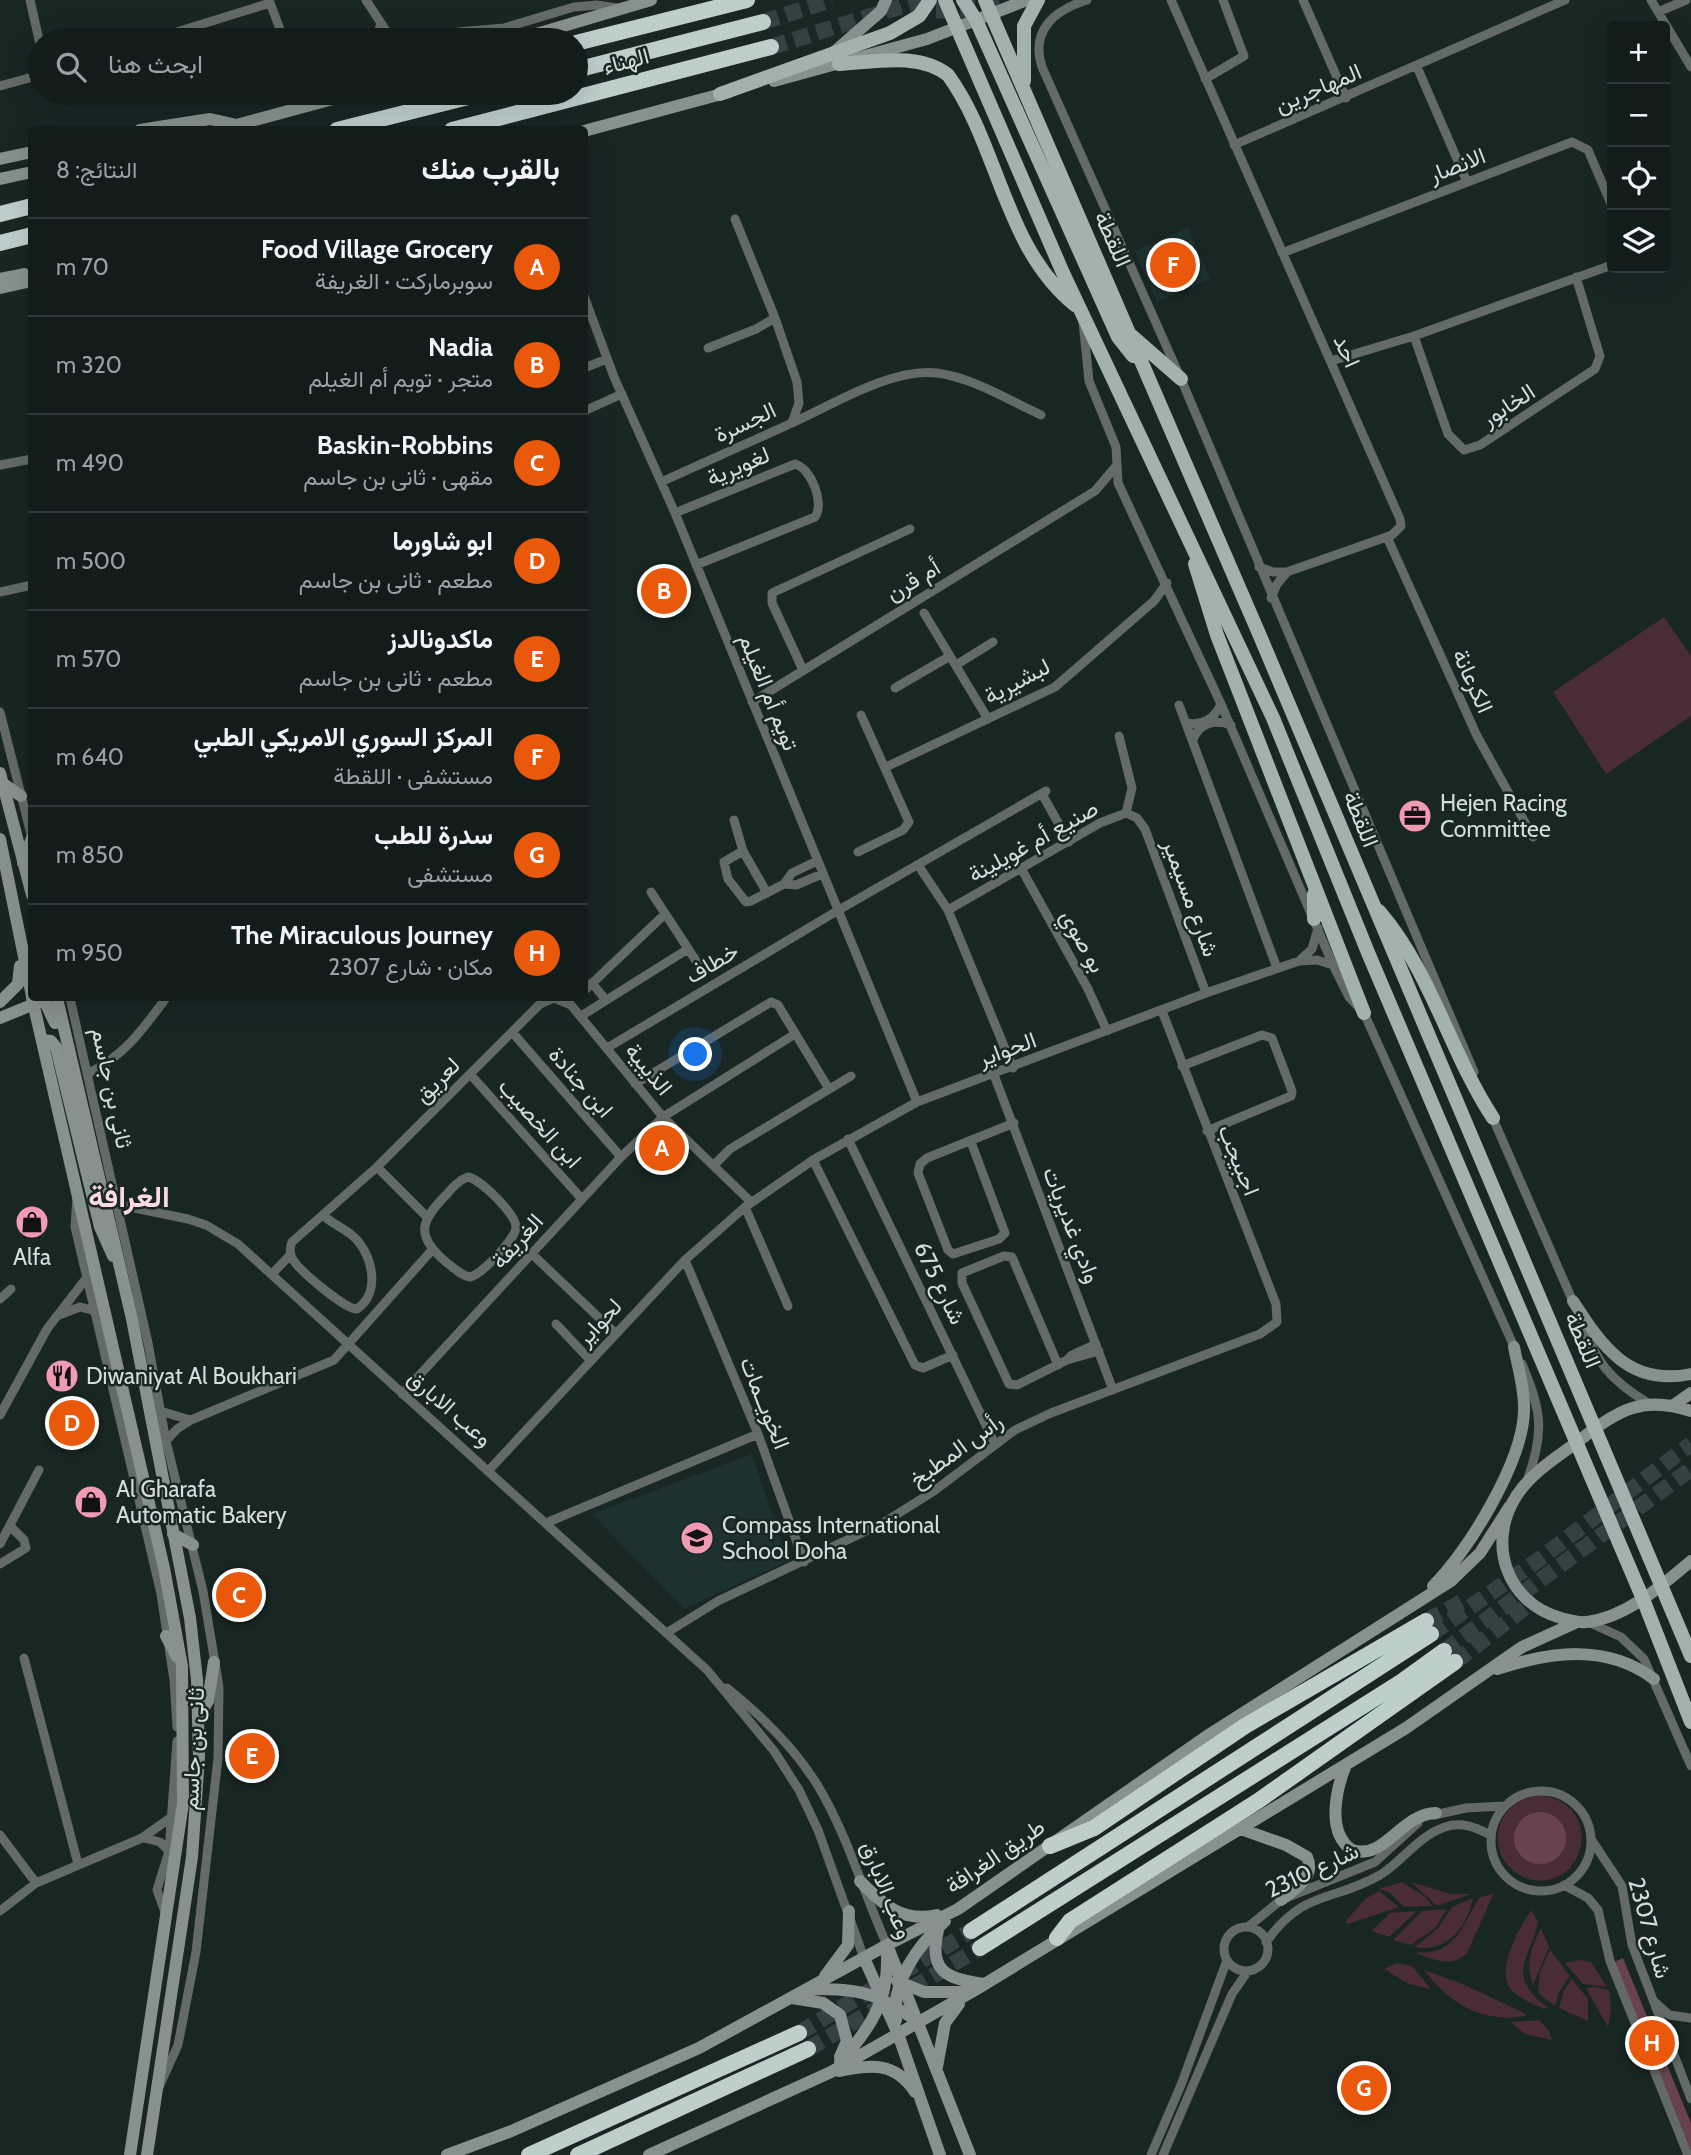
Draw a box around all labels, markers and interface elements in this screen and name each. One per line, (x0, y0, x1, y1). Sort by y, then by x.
map controls (1607, 21, 1670, 273)
button: + (1607, 21, 1670, 84)
search box (28, 28, 588, 105)
street label: الهناء (600, 41, 652, 82)
icon: search (52, 48, 90, 86)
text: ابحث هنا (108, 48, 203, 80)
street label: المهاجرين (1270, 57, 1366, 120)
button: − (1607, 84, 1670, 147)
street label: الانصار (1424, 141, 1490, 190)
button: locate (1607, 147, 1670, 210)
text: بالقرب منك (422, 150, 560, 187)
text: النتائج: 8 (56, 156, 137, 184)
street label: اللقطة (1088, 207, 1138, 271)
button: layers (1607, 210, 1670, 273)
text: Food Village Grocery (261, 233, 493, 265)
pin: F (1150, 239, 1196, 291)
text: 70 m (56, 253, 109, 281)
text: A (530, 253, 544, 281)
text: سوبرماركت · الغريفة (315, 267, 493, 295)
street label: احد (1328, 330, 1366, 372)
text: Nadia (428, 331, 493, 363)
text: 320 m (56, 351, 122, 379)
text: B (530, 351, 544, 379)
text: متجر · تويم أم الغيلم (308, 365, 493, 393)
street label: الخابور (1475, 377, 1541, 434)
street label: الجسرة (710, 396, 781, 449)
text: Baskin-Robbins (317, 429, 493, 461)
street label: لغويرية (702, 440, 774, 493)
text: 490 m (56, 449, 124, 477)
text: C (530, 449, 544, 477)
text: مقهى · ثانى بن جاسم (303, 463, 493, 491)
text: ابو شاورما (392, 525, 493, 557)
text: 500 m (56, 547, 126, 575)
text: D (529, 547, 545, 575)
street label: أم قرن (881, 553, 946, 608)
pin: B (641, 565, 687, 617)
text: مطعم · ثانى بن جاسم (299, 566, 493, 594)
text: ماكدونالدز (388, 623, 493, 655)
street label: تويم أم الغيلم (732, 629, 805, 755)
text: 570 m (56, 645, 121, 673)
text: E (530, 645, 544, 673)
street label: الكرعانة (1446, 645, 1499, 718)
street label: لبشيرية (979, 652, 1055, 711)
text: مطعم · ثانى بن جاسم (299, 664, 493, 692)
text: المركز السوري الامريكي الطبي (194, 721, 493, 753)
text: 640 m (56, 743, 124, 771)
text: F (531, 743, 543, 771)
text: مستشفى · اللقطة (333, 762, 493, 790)
street label: اللقطة (1337, 787, 1385, 851)
place label: Hejen Racing Committee (1440, 789, 1567, 843)
street label: صنيع أم غويلينة (963, 794, 1104, 890)
office icon: Hejen Racing Committee (1396, 797, 1434, 835)
text: سدرة للطب (374, 819, 493, 851)
street label: شارع مسيمير (1155, 835, 1225, 961)
text: 850 m (56, 841, 124, 869)
text: G (529, 841, 545, 869)
text: مستشفى (407, 860, 493, 888)
street label: بو صوي (1050, 905, 1112, 980)
text: The Miraculous Journey (231, 919, 493, 951)
street label: خطاف (680, 936, 744, 990)
text: 950 m (56, 939, 123, 967)
text: H (529, 939, 545, 967)
text: مكان · شارع 2307 (328, 953, 493, 981)
street label: ثانى بن جاسم (85, 1025, 138, 1151)
street label: الحواير (973, 1026, 1040, 1074)
street label: الذيبية (619, 1037, 679, 1101)
your location (678, 1037, 712, 1071)
street label: ابن جنادة (543, 1041, 619, 1123)
street label: لعريق (408, 1051, 467, 1110)
street label: ابن الخصيب (492, 1072, 588, 1174)
street label: اجبيجب (1212, 1120, 1266, 1200)
pin: A (639, 1122, 685, 1174)
street label: وادي غديريات (1032, 1163, 1107, 1289)
district label: الغرافة (88, 1178, 170, 1215)
shop icon: Alfa (13, 1203, 51, 1241)
street label: الغريفة (485, 1208, 550, 1275)
street label: شارع 675 (906, 1237, 972, 1330)
place label: Alfa (13, 1243, 51, 1271)
street label: لحواير (569, 1292, 629, 1353)
street label: اللقطة (1559, 1308, 1607, 1372)
street label: الخويــمات (733, 1353, 796, 1454)
restaurant icon: Diwaniyat Al Boukhari (43, 1357, 81, 1395)
place label: Diwaniyat Al Boukhari (86, 1362, 297, 1390)
street label: وعب الابارق (401, 1364, 498, 1453)
pin: D (49, 1397, 95, 1449)
street label: رأس المطبخ (904, 1407, 1009, 1495)
place label: Al Gharafa Automatic Bakery (116, 1475, 287, 1529)
shop icon: Al Gharafa Automatic Bakery (72, 1483, 110, 1521)
place label: Compass International School Doha (722, 1511, 941, 1565)
school or university icon: Compass International School Doha (678, 1519, 716, 1557)
pin: C (216, 1569, 262, 1621)
street label: ثانى بن جاسم (176, 1687, 211, 1811)
pin: E (229, 1730, 275, 1782)
street label: طريق الغرافة (940, 1812, 1051, 1900)
street label: شارع 2310 (1261, 1836, 1364, 1906)
street label: وعب الابارق (854, 1837, 919, 1943)
street label: شارع 2307 (1620, 1874, 1678, 1982)
pin: H (1629, 2017, 1675, 2069)
pin: G (1341, 2062, 1387, 2114)

